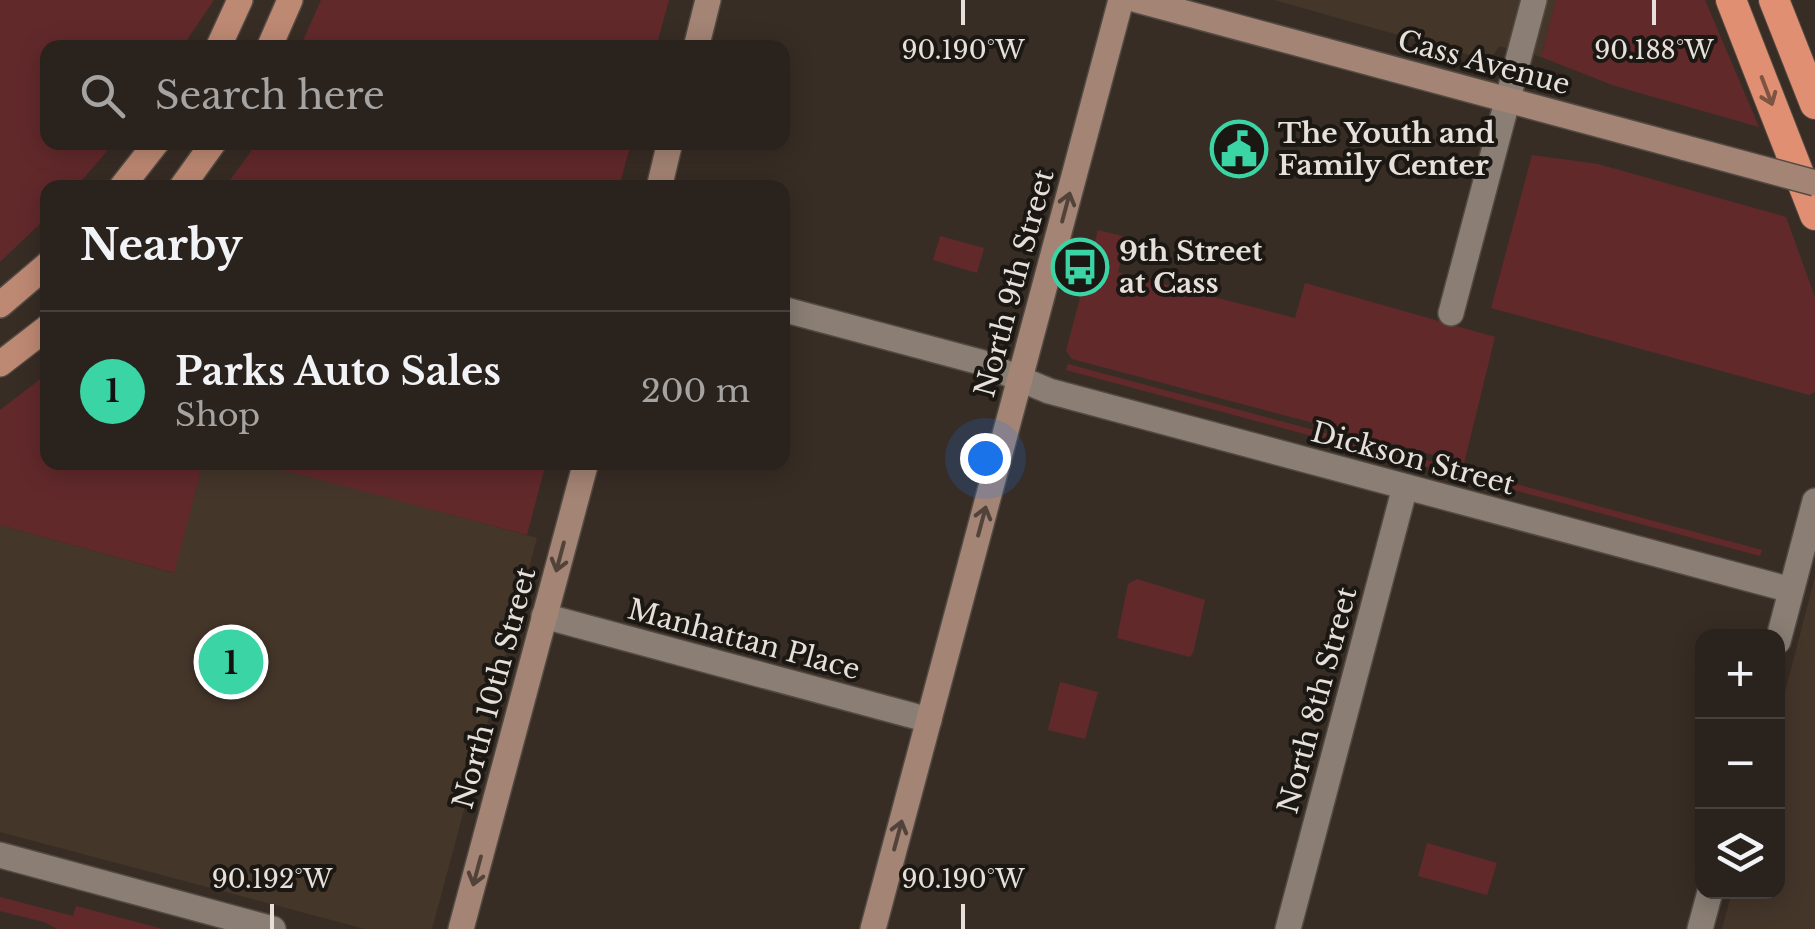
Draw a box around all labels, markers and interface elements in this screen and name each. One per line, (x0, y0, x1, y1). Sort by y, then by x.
street label: Cass Avenue (1394, 23, 1574, 102)
text: 90.190°W (901, 35, 1025, 66)
text: 90.188°W (1594, 35, 1714, 66)
search box (40, 40, 790, 150)
icon: search (75, 68, 130, 123)
text: Search here (155, 72, 385, 119)
one-way arrow (1759, 75, 1777, 105)
place label: The Youth and Family Center (1278, 116, 1495, 183)
public building icon: The Youth and Family Center (1209, 119, 1269, 179)
street label: North 9th Street (967, 165, 1062, 401)
one-way arrow (1057, 192, 1076, 223)
text: Nearby (80, 219, 243, 271)
place label: 9th Street at Cass (1119, 234, 1263, 301)
bus stop icon: 9th Street at Cass (1050, 237, 1110, 297)
text: Parks Auto Sales (175, 348, 501, 395)
text: 1 (106, 371, 119, 411)
text: 200 m (641, 371, 750, 411)
text: Shop (175, 395, 260, 435)
street label: Dickson Street (1307, 415, 1519, 503)
your location (960, 433, 1011, 484)
one-way arrow (974, 506, 993, 537)
one-way arrow (550, 541, 569, 572)
street label: North 10th Street (445, 563, 544, 813)
street label: North 8th Street (1270, 583, 1365, 817)
street label: Manhattan Place (624, 592, 864, 687)
pin: 1 (198, 624, 264, 700)
map controls (1695, 629, 1785, 899)
button: + (1695, 629, 1785, 719)
button: − (1695, 719, 1785, 809)
button: layers (1695, 809, 1785, 899)
one-way arrow (889, 820, 908, 851)
one-way arrow (466, 855, 485, 886)
text: 90.192°W (212, 864, 333, 895)
text: 90.190°W (901, 864, 1025, 895)

